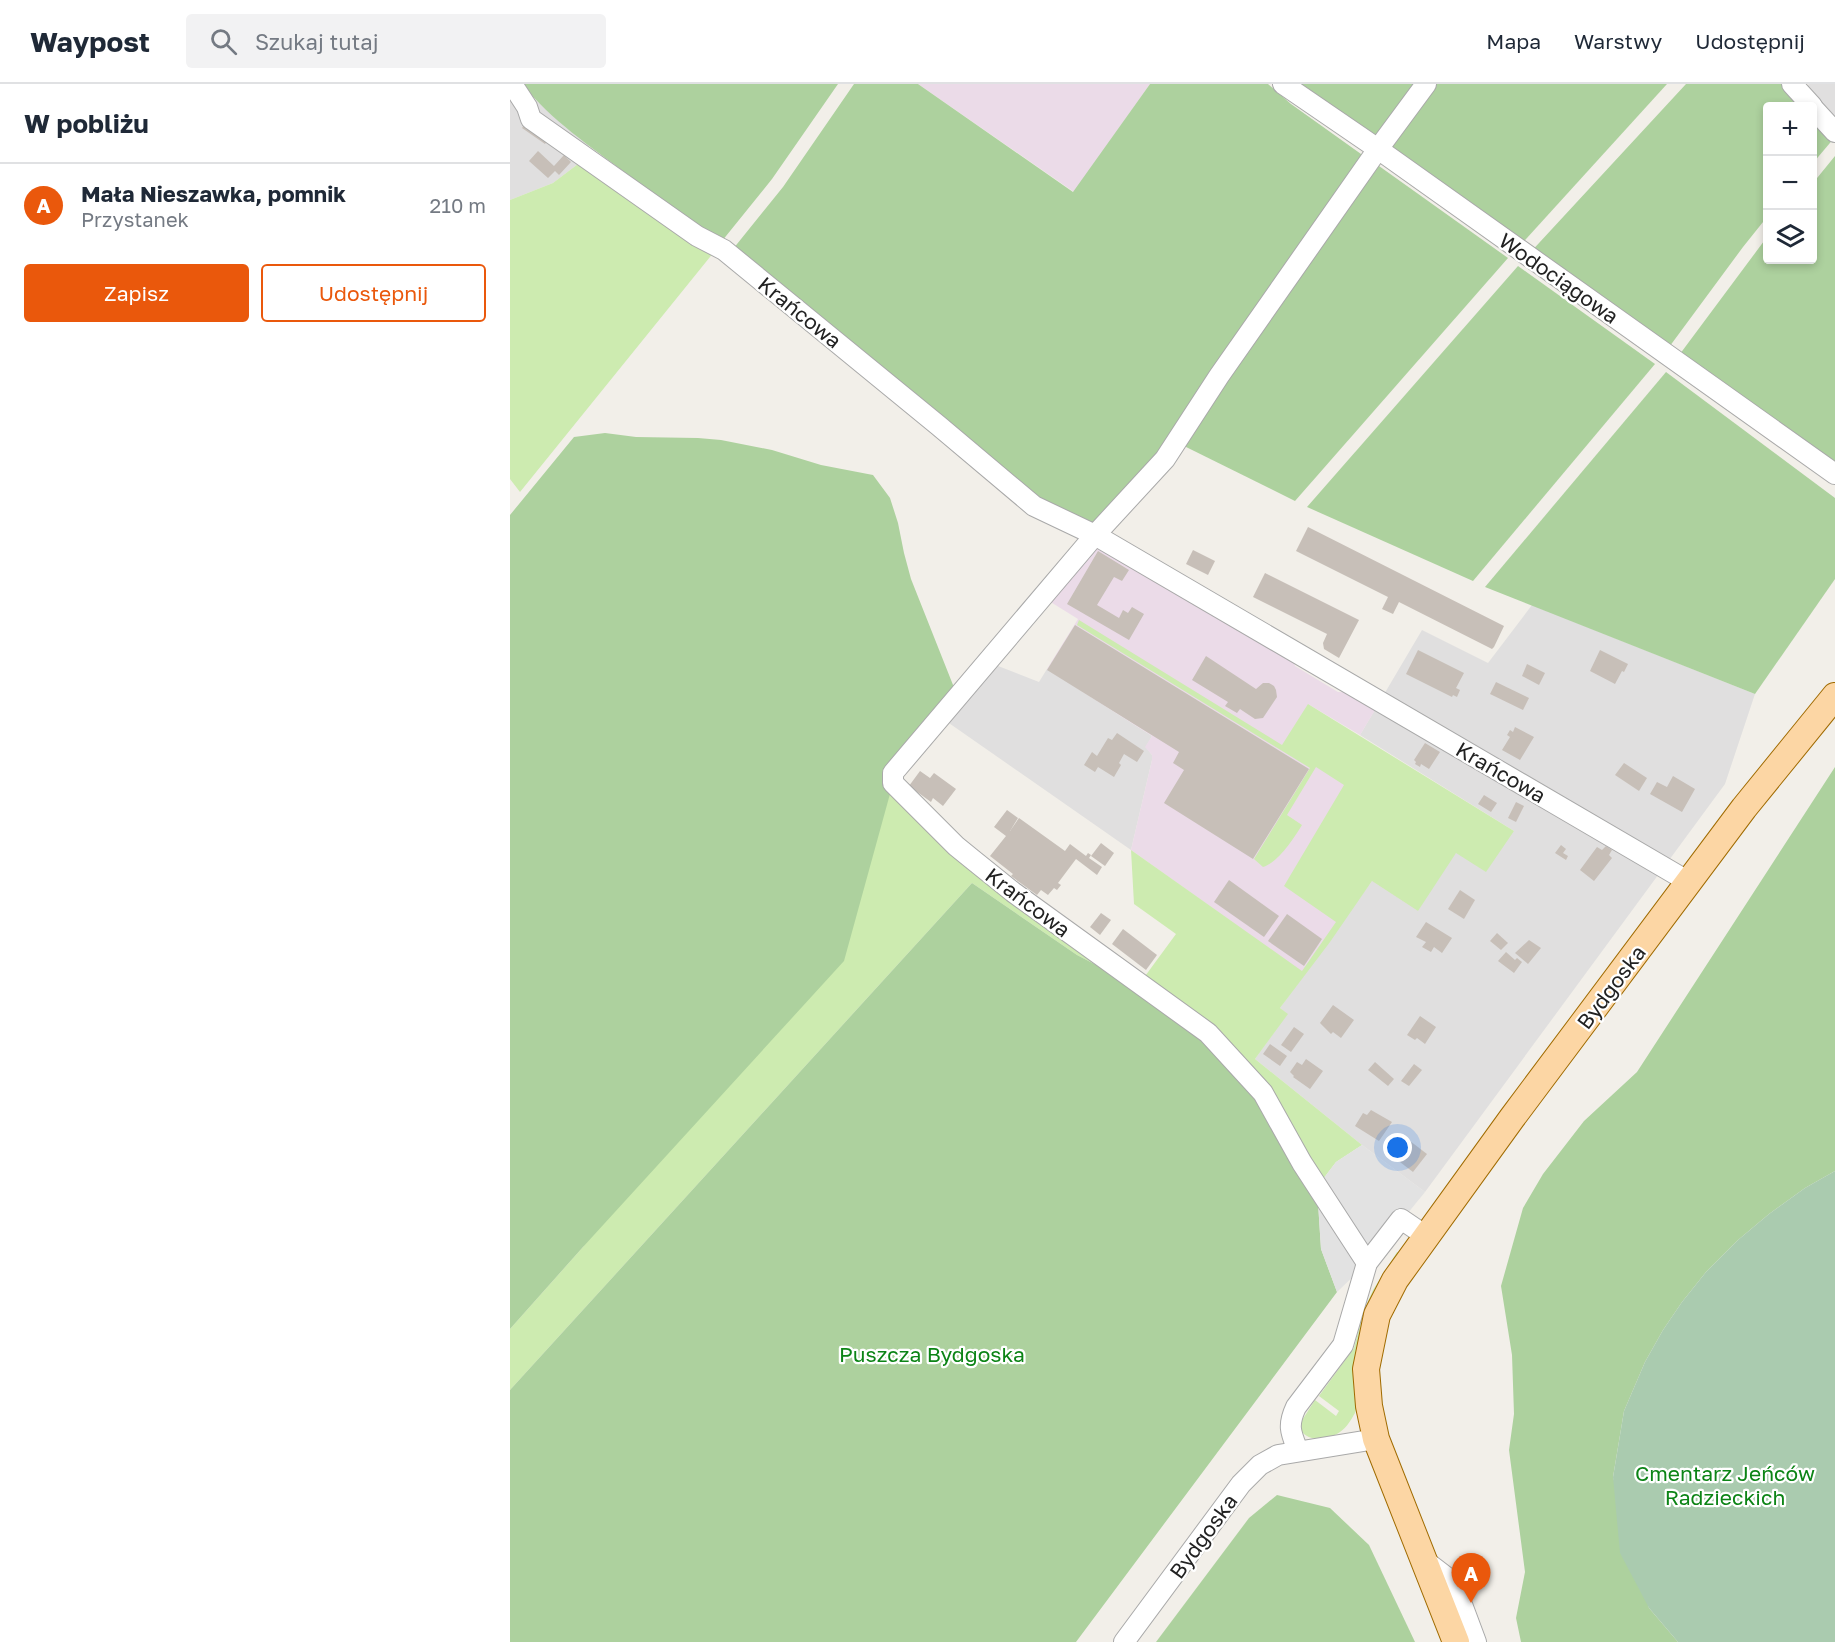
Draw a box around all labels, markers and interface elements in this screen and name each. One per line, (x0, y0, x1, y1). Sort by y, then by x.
search box (186, 14, 606, 68)
text: Waypost (30, 25, 150, 58)
icon: search (207, 25, 240, 58)
text: Szukaj tutaj (255, 28, 379, 55)
text: Mapa (1486, 28, 1541, 54)
text: Warstwy (1574, 28, 1662, 54)
text: Udostępnij (1695, 28, 1805, 54)
map controls (1763, 102, 1817, 264)
button: + (1763, 102, 1817, 156)
text: W pobliżu (24, 108, 149, 139)
button: − (1763, 156, 1817, 210)
text: Mała Nieszawka, pomnik (81, 180, 346, 207)
text: A (36, 193, 51, 217)
text: 210 m (430, 193, 486, 217)
text: Przystanek (81, 207, 189, 231)
button: layers (1763, 210, 1817, 264)
street label: Wodociągowa (1494, 227, 1624, 329)
button: Zapisz (24, 264, 249, 322)
button: Udostępnij (261, 264, 486, 322)
street label: Krańcowa (753, 271, 847, 353)
street label: Krańcowa (1451, 736, 1551, 808)
street label: Krańcowa (980, 862, 1076, 942)
street label: Bydgoska (1571, 940, 1651, 1034)
your location (1383, 1133, 1412, 1162)
park label: Puszcza Bydgoska (839, 1341, 1025, 1367)
park label: Cmentarz Jeńców Radzieckich (1635, 1460, 1815, 1510)
street label: Bydgoska (1164, 1489, 1242, 1583)
pin: A (1452, 1554, 1490, 1603)

